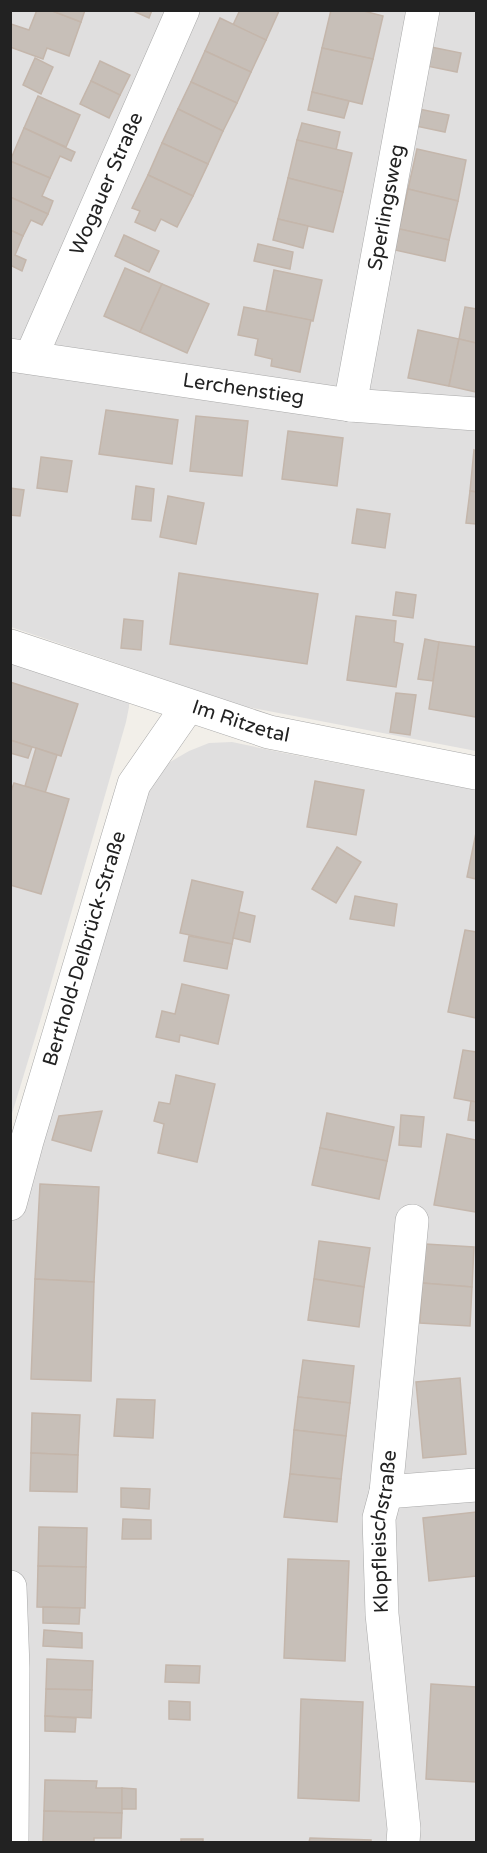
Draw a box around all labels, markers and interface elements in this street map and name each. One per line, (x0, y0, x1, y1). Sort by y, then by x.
street label: Wogauer Straße (65, 109, 149, 259)
street label: Sperlingsweg (363, 142, 410, 272)
street label: Lerchenstieg (181, 369, 306, 410)
street label: Im Ritzetal (189, 695, 292, 748)
street label: Berthold-Delbrück-Straße (38, 828, 131, 1069)
street label: Klopfleischstraße (367, 1449, 402, 1614)

